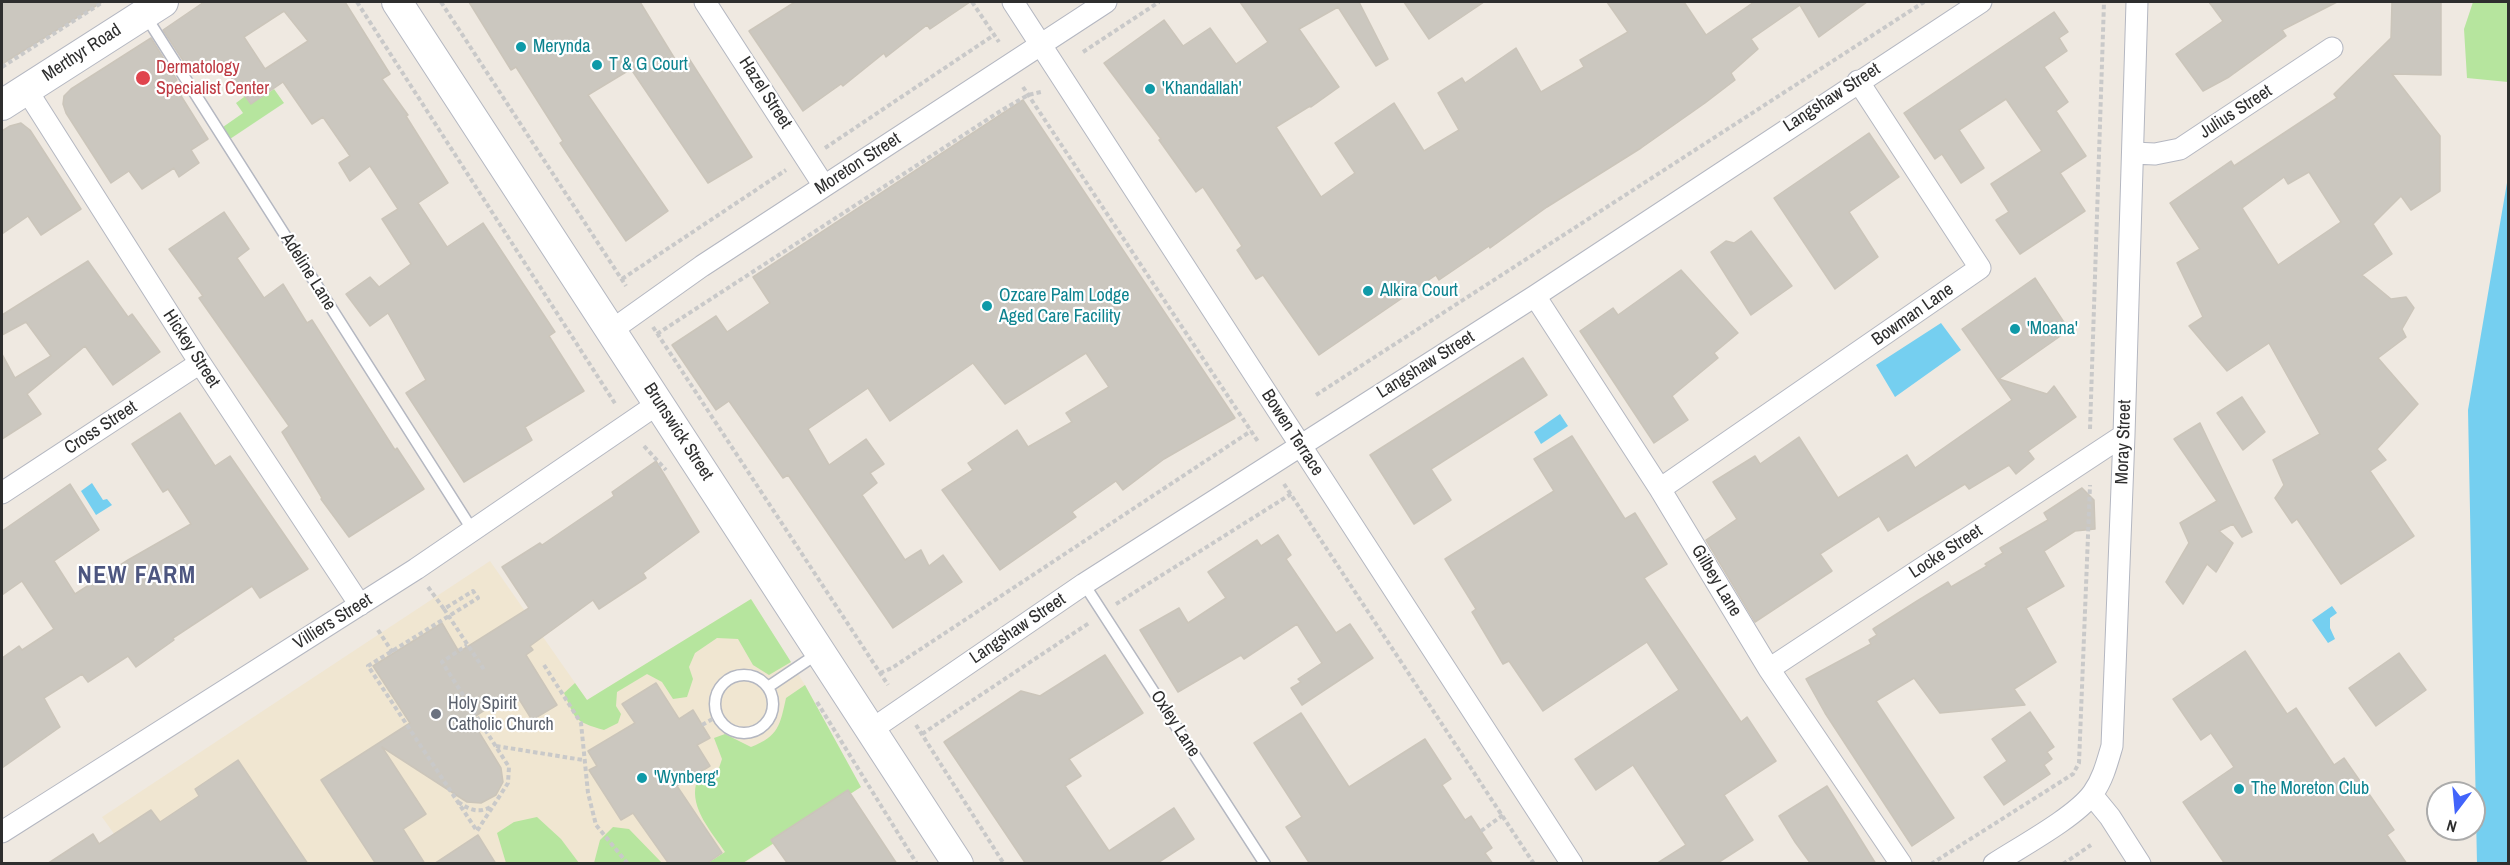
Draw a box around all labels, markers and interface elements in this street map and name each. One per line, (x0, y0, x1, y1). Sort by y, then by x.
street label: Merthyr Road (39, 20, 125, 86)
place label: Merynda (533, 36, 590, 58)
marker: Merynda (514, 40, 528, 54)
street label: Hazel Street (734, 53, 796, 133)
place label: T & G Court (609, 54, 688, 76)
place label: Dermatology Specialist Center (156, 57, 269, 100)
marker: T & G Court (590, 58, 604, 72)
street label: Langshaw Street (1780, 59, 1884, 137)
marker: Dermatology Specialist Center (134, 69, 152, 87)
place label: 'Khandallah' (1162, 78, 1242, 100)
street label: Julius Street (2196, 81, 2276, 143)
marker: 'Khandallah' (1143, 82, 1157, 96)
street label: Moreton Street (811, 128, 905, 200)
street label: Adeline Lane (276, 229, 340, 315)
street label: Bowman Lane (1868, 279, 1958, 351)
place label: Alkira Court (1380, 280, 1458, 302)
marker: Alkira Court (1361, 284, 1375, 298)
place label: Ozcare Palm Lodge Aged Care Facility (999, 285, 1129, 328)
marker: Ozcare Palm Lodge Aged Care Facility (980, 299, 994, 313)
street label: Hickey Street (158, 306, 224, 392)
place label: 'Moana' (2027, 318, 2078, 340)
marker: 'Moana' (2008, 322, 2022, 336)
street label: Langshaw Street (1373, 326, 1479, 404)
street label: Brunswick Street (639, 379, 717, 485)
street label: Bowen Terrace (1256, 386, 1328, 480)
street label: Cross Street (61, 397, 141, 459)
street label: Moray Street (2112, 399, 2136, 485)
street label: Locke Street (1905, 520, 1987, 584)
street label: Gilbey Lane (1686, 541, 1746, 621)
district label: NEW FARM (77, 563, 197, 591)
street label: Villiers Street (290, 589, 376, 655)
street label: Langshaw Street (966, 589, 1070, 669)
street label: Oxley Lane (1146, 687, 1204, 761)
place label: Holy Spirit Catholic Church (448, 693, 554, 736)
marker: Holy Spirit Catholic Church (429, 707, 443, 721)
place label: 'Wynberg' (654, 767, 719, 789)
marker: 'Wynberg' (635, 771, 649, 785)
place label: The Moreton Club (2251, 778, 2369, 800)
north arrow (2426, 781, 2486, 841)
marker: The Moreton Club (2232, 782, 2246, 796)
text: N (2444, 815, 2459, 838)

